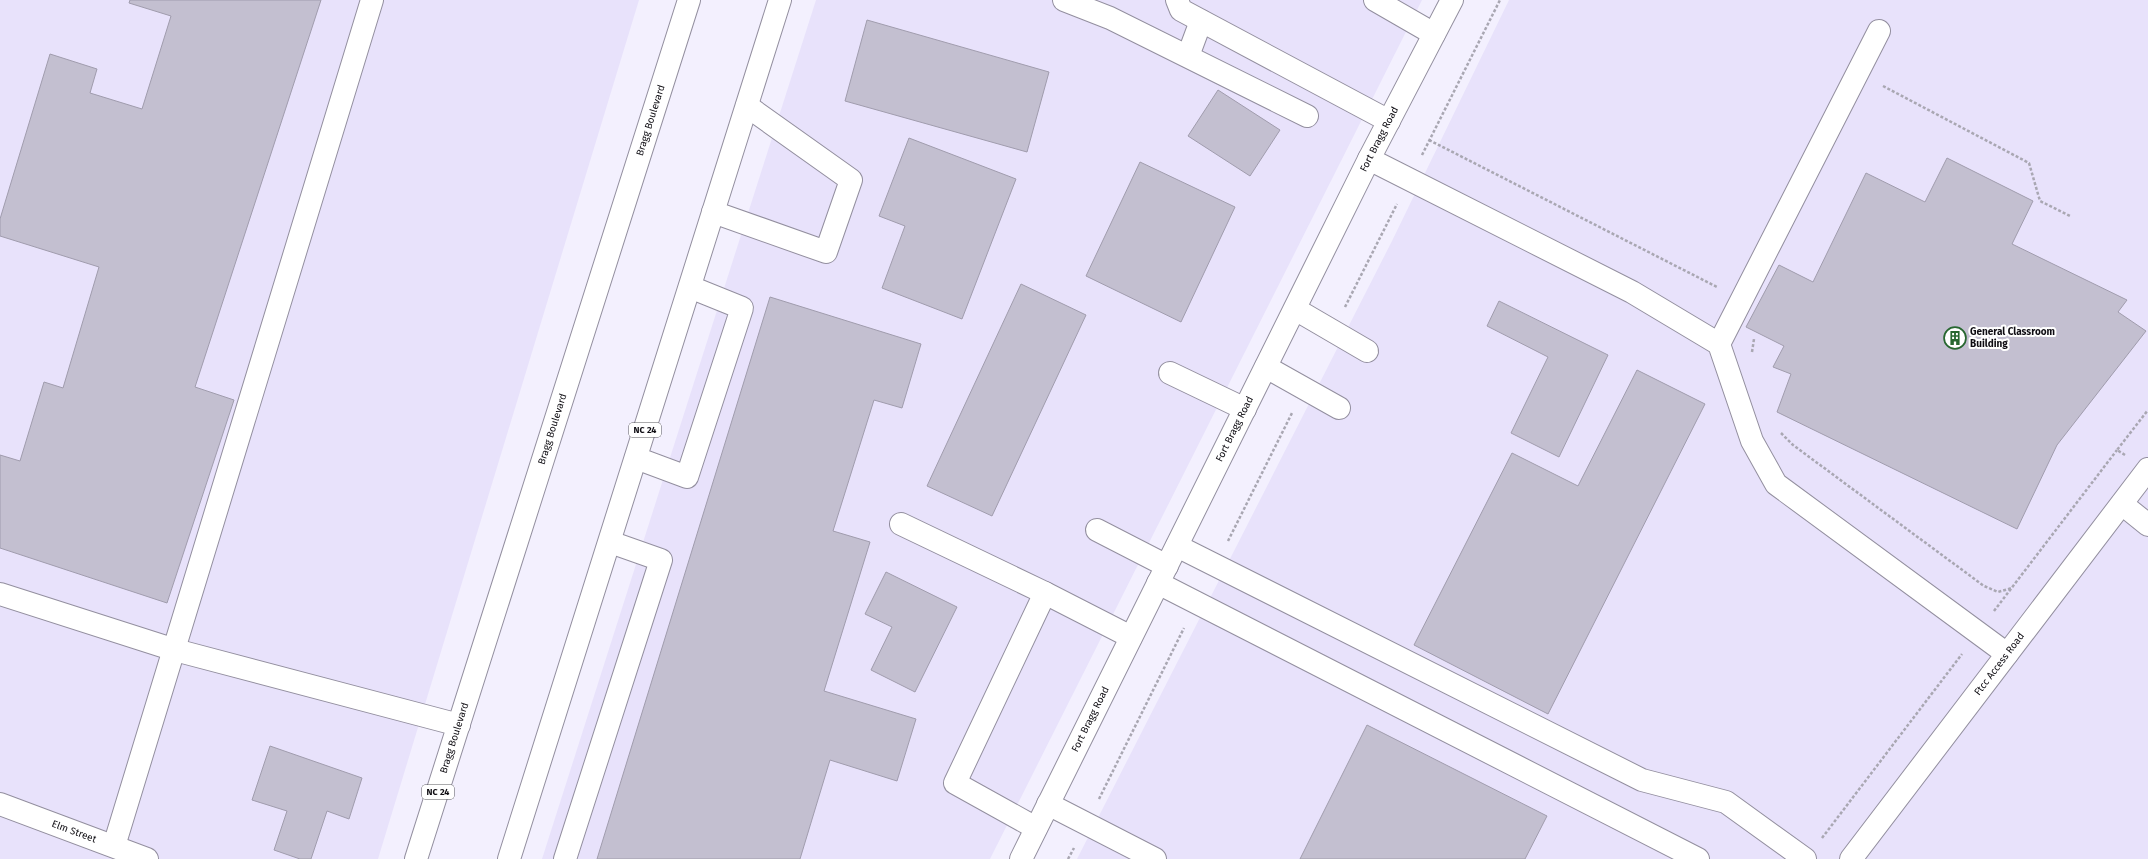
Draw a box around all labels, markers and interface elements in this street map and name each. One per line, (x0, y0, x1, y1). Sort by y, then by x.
street label: Bragg Boulevard (634, 83, 668, 157)
street label: Fort Bragg Road (1358, 105, 1401, 174)
building icon: General Classroom Building (1942, 325, 1968, 351)
place label: General Classroom Building (1970, 326, 2055, 350)
street label: Bragg Boulevard (536, 392, 570, 466)
street label: Fort Bragg Road (1213, 394, 1256, 464)
road number: NC 24 (629, 423, 661, 437)
street label: Ftcc Access Road (1972, 630, 2027, 698)
street label: Fort Bragg Road (1069, 685, 1112, 754)
street label: Bragg Boulevard (438, 701, 471, 775)
road number: NC 24 (422, 785, 454, 799)
street label: Elm Street (50, 818, 98, 846)

